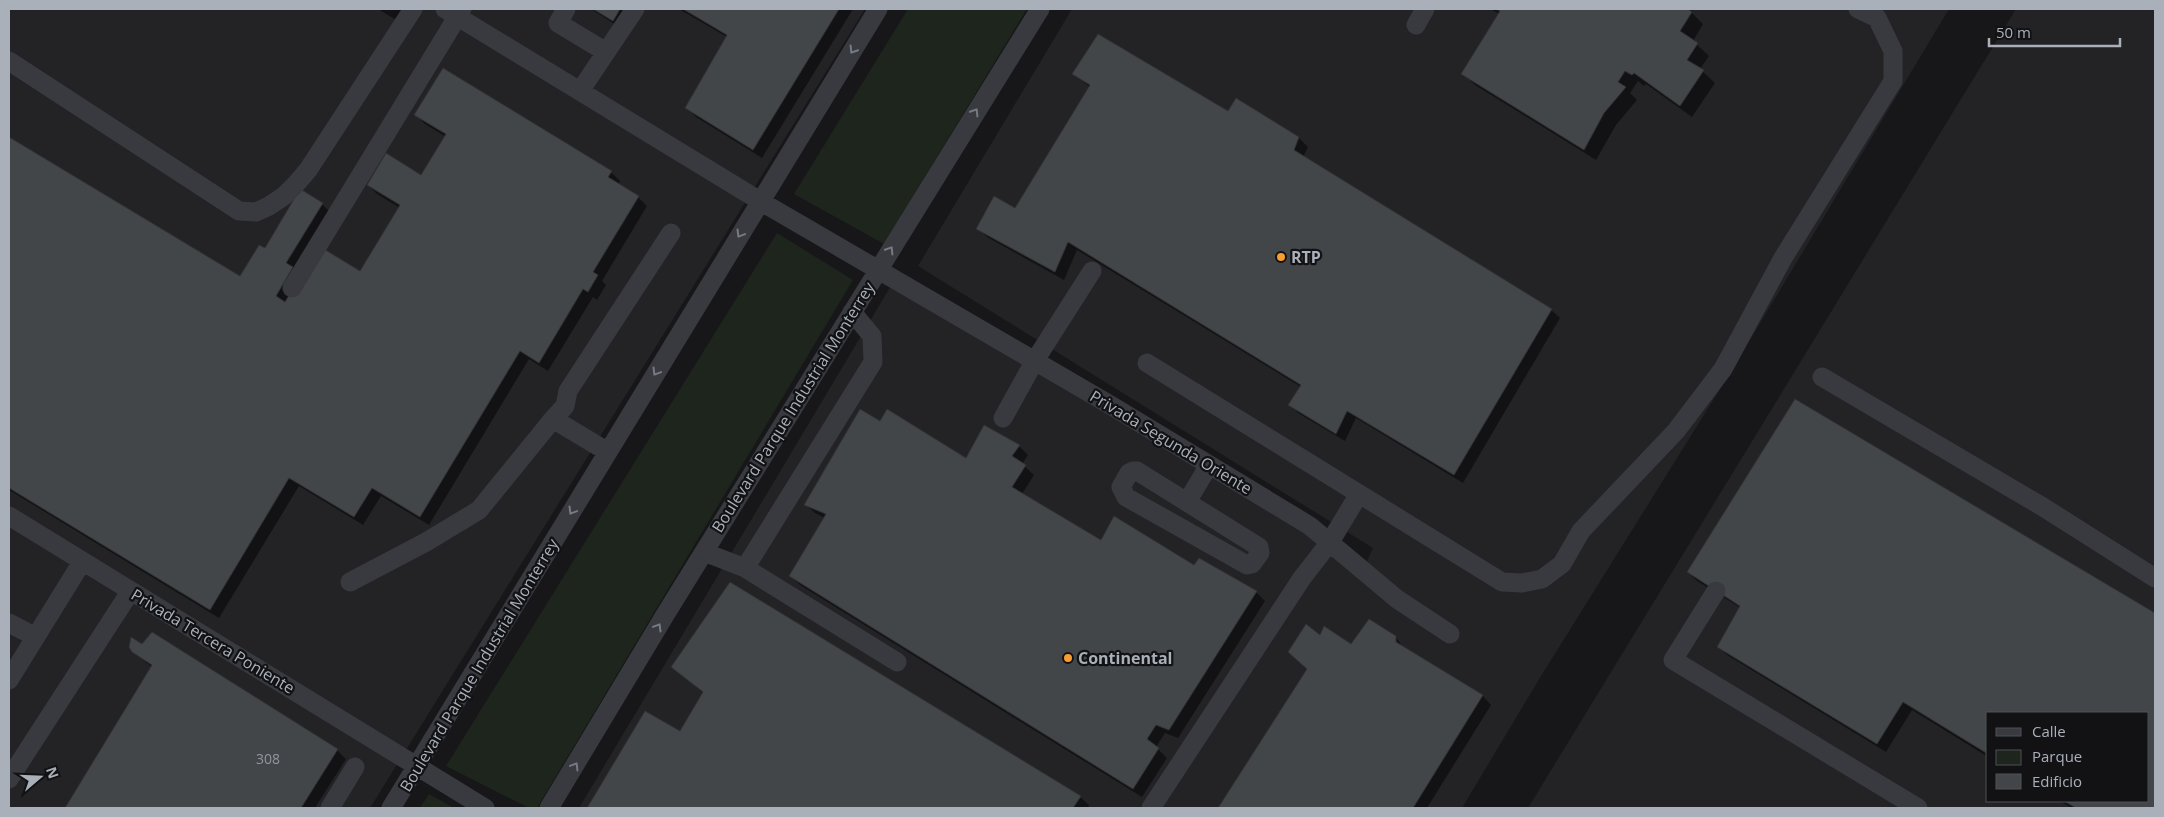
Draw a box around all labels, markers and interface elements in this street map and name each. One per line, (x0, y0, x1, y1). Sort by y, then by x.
scale bar (1989, 15, 2120, 47)
text: 50 m (1996, 22, 2031, 42)
one-way arrow (849, 45, 859, 54)
one-way arrow (969, 108, 979, 117)
one-way arrow (737, 228, 747, 237)
place label: RTP (1291, 246, 1321, 268)
one-way arrow (884, 247, 893, 256)
marker: RTP (1275, 251, 1287, 263)
street label: Boulevard Parque Industrial Monterrey (706, 277, 880, 536)
one-way arrow (653, 367, 662, 376)
street label: Privada Segunda Oriente (1086, 385, 1256, 499)
one-way arrow (568, 506, 578, 515)
street label: Boulevard Parque Industrial Monterrey (395, 534, 564, 796)
street label: Privada Tercera Poniente (127, 583, 299, 699)
one-way arrow (652, 624, 662, 633)
place label: Continental (1078, 647, 1172, 669)
marker: Continental (1062, 652, 1074, 664)
legend (1986, 712, 2149, 802)
text: Calle (2032, 721, 2066, 741)
text: Parque (2032, 746, 2082, 766)
house number: 308 (256, 749, 280, 768)
north arrow (15, 752, 65, 802)
one-way arrow (568, 763, 578, 772)
text: N (42, 764, 64, 781)
text: Edificio (2032, 771, 2082, 791)

